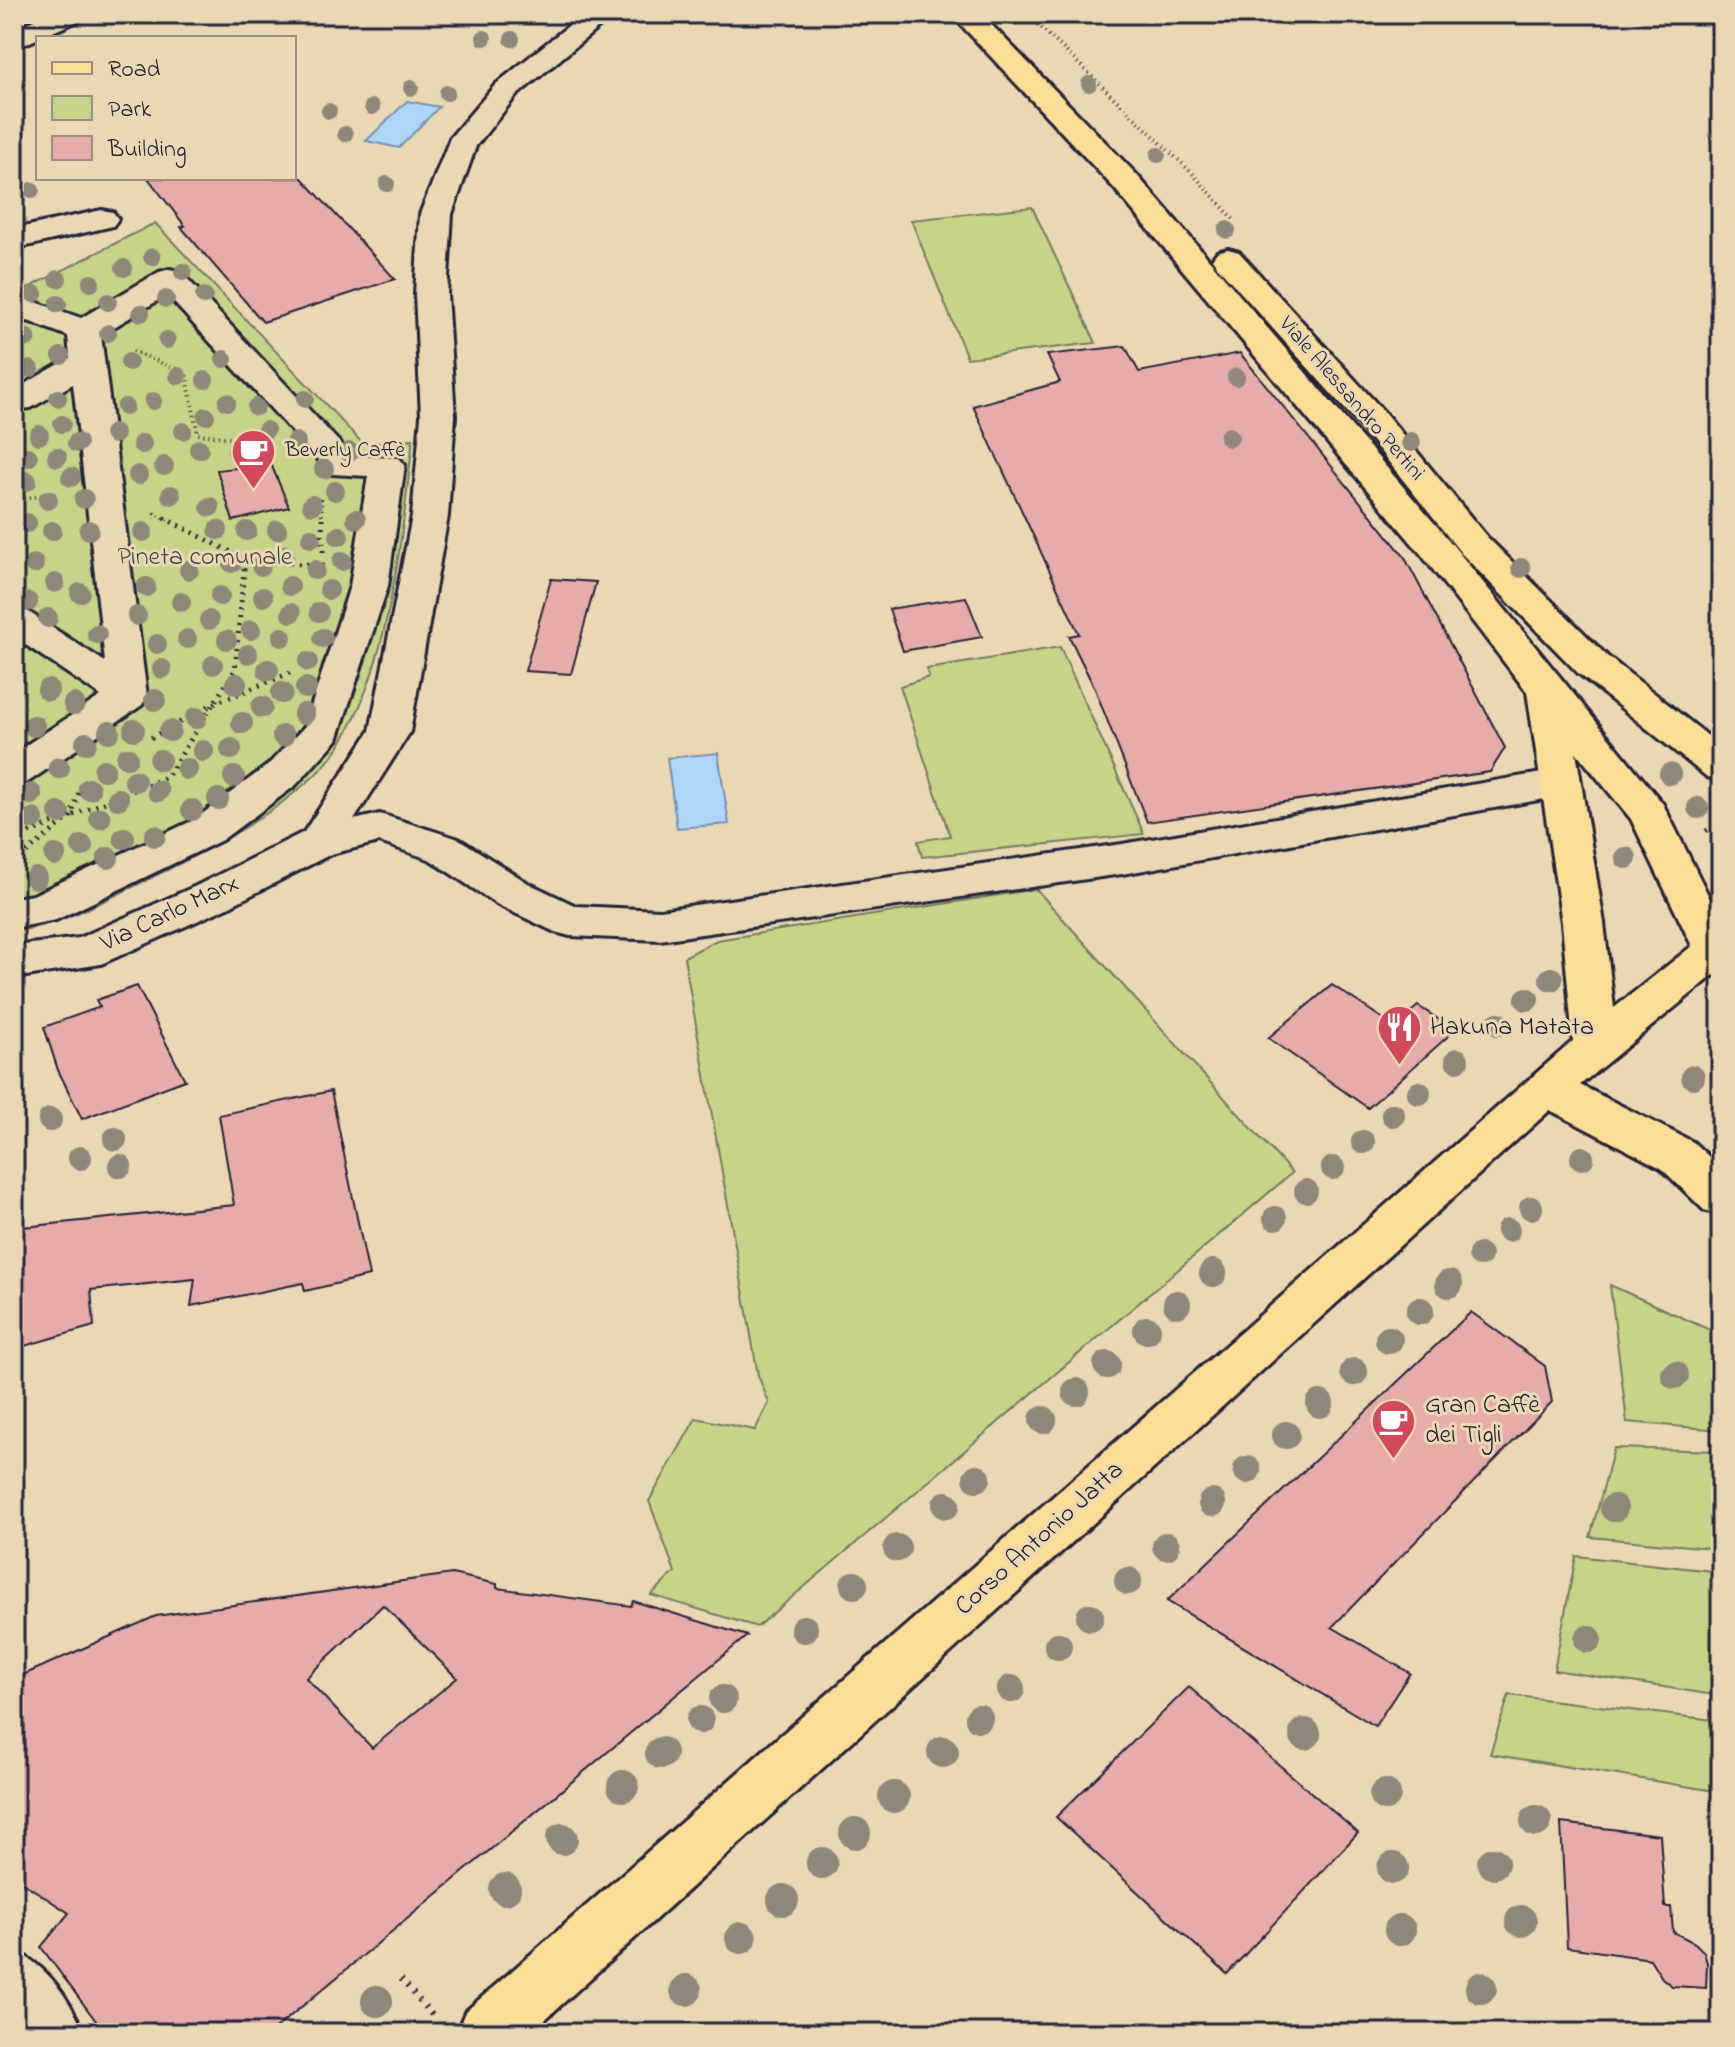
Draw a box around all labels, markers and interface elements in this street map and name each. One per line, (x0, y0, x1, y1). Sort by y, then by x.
legend (36, 36, 296, 180)
text: Road (108, 53, 161, 88)
text: Park (108, 93, 152, 128)
text: Building (107, 133, 187, 168)
street label: Viale Alessandro Pertini (1270, 309, 1432, 488)
cafe icon: Beverly Caffè (230, 427, 278, 490)
place label: Beverly Caffè (284, 435, 405, 468)
park label: Pineta comunale (118, 539, 293, 577)
street label: Via Carlo Marx (94, 865, 246, 963)
restaurant icon: Hakuna Matata (1375, 1004, 1423, 1067)
place label: Hakuna Matata (1430, 1009, 1594, 1047)
place label: Gran Caffè dei Tigli (1425, 1387, 1540, 1455)
cafe icon: Gran Caffè dei Tigli (1370, 1397, 1418, 1460)
street label: Corso Antonio Jatta (947, 1453, 1133, 1625)

